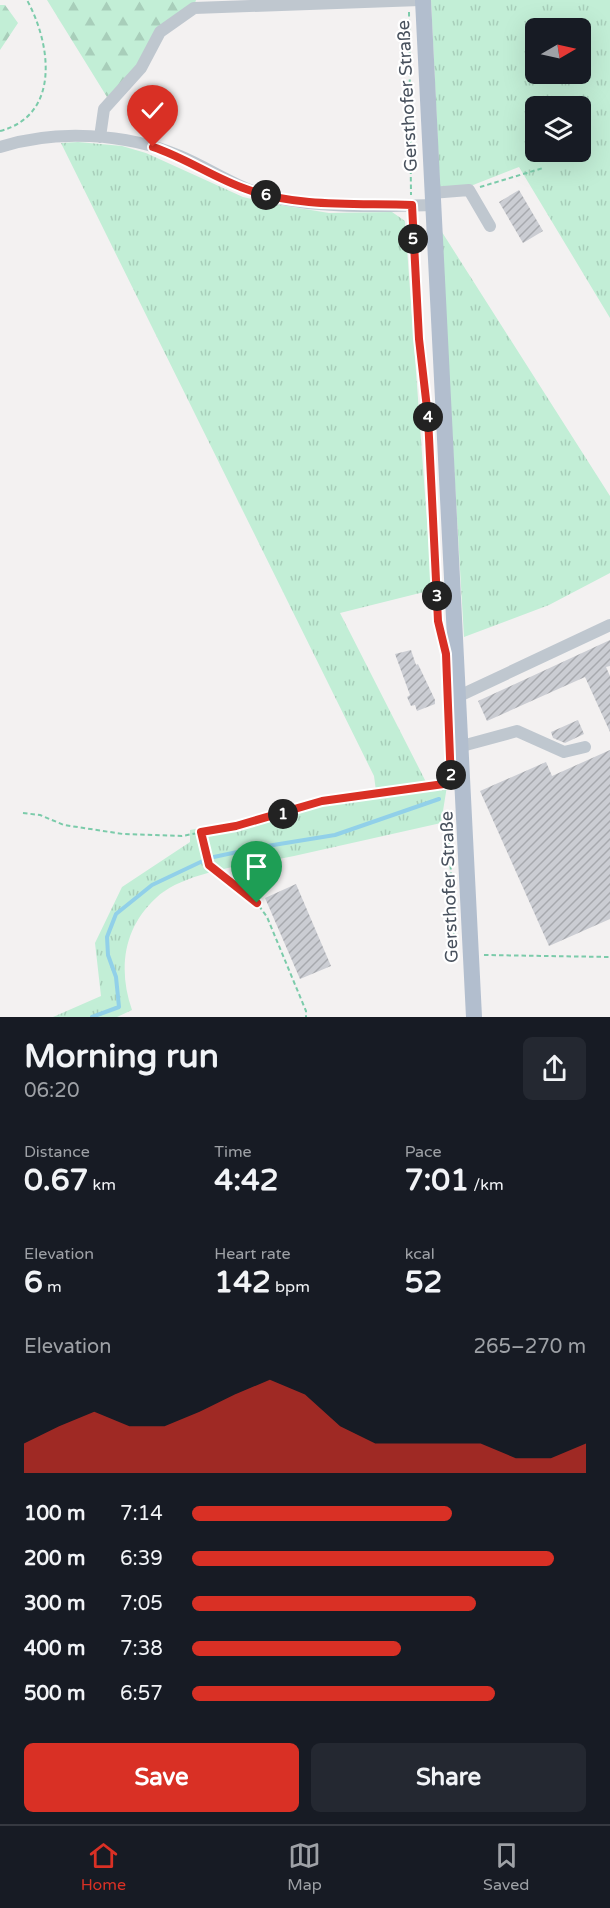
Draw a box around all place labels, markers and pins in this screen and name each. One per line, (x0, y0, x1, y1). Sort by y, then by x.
pin (127, 85, 178, 147)
pin: 6 (251, 180, 281, 210)
pin: 5 (398, 224, 428, 254)
pin: 4 (413, 402, 443, 432)
pin: 3 (422, 581, 452, 611)
pin: 2 (436, 760, 466, 790)
pin: 1 (268, 799, 298, 829)
pin (231, 841, 282, 903)

